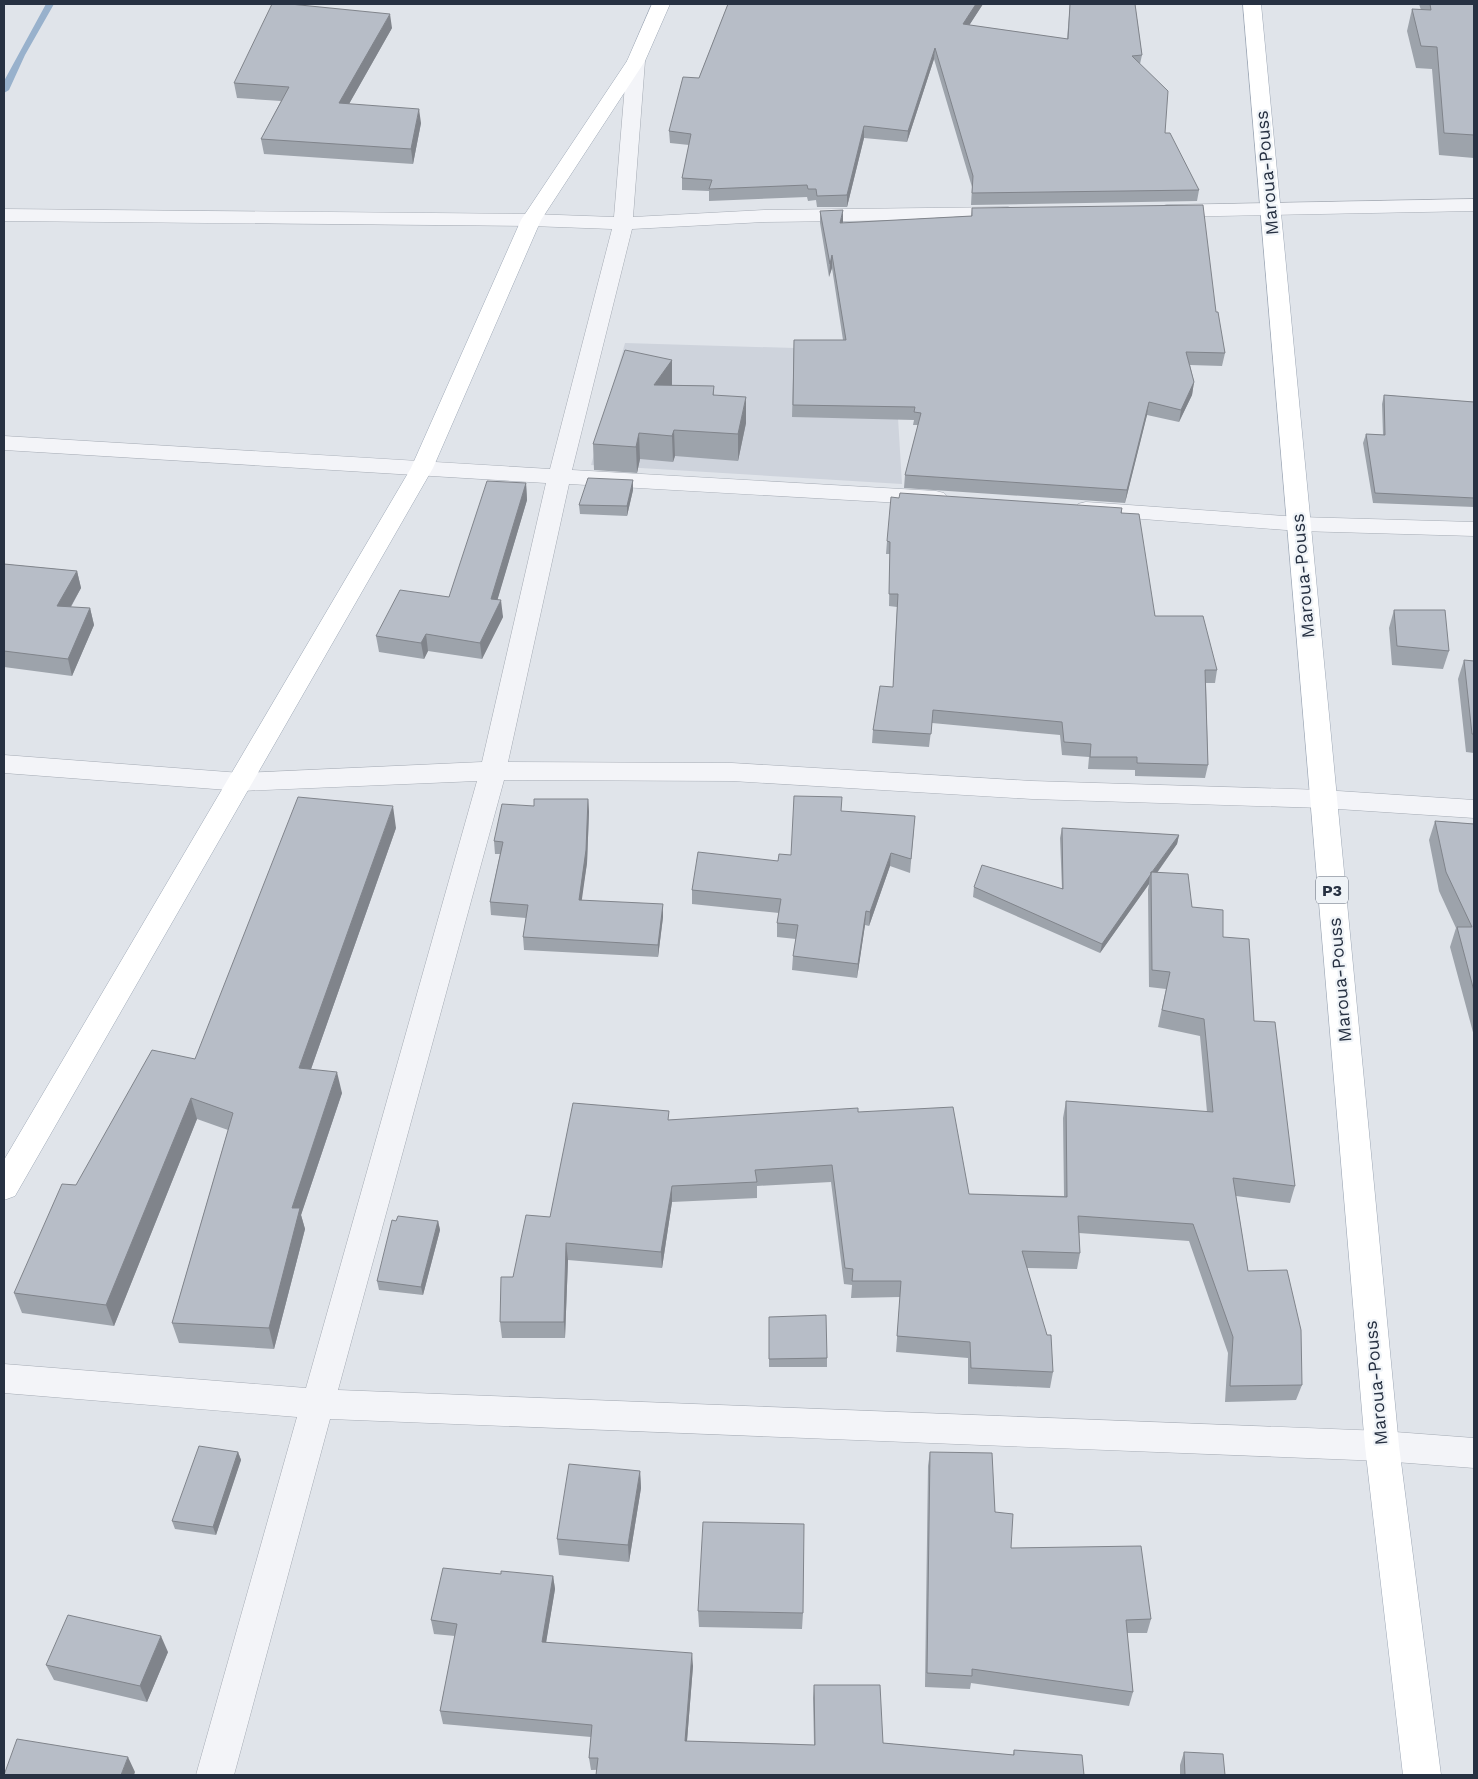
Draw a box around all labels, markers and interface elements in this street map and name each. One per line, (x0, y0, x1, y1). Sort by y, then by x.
street label: Maroua-Pouss (1251, 110, 1282, 236)
street label: Maroua-Pouss (1287, 513, 1318, 639)
road number: P3 (1316, 876, 1348, 904)
street label: Maroua-Pouss (1324, 917, 1355, 1043)
street label: Maroua-Pouss (1360, 1320, 1391, 1446)

